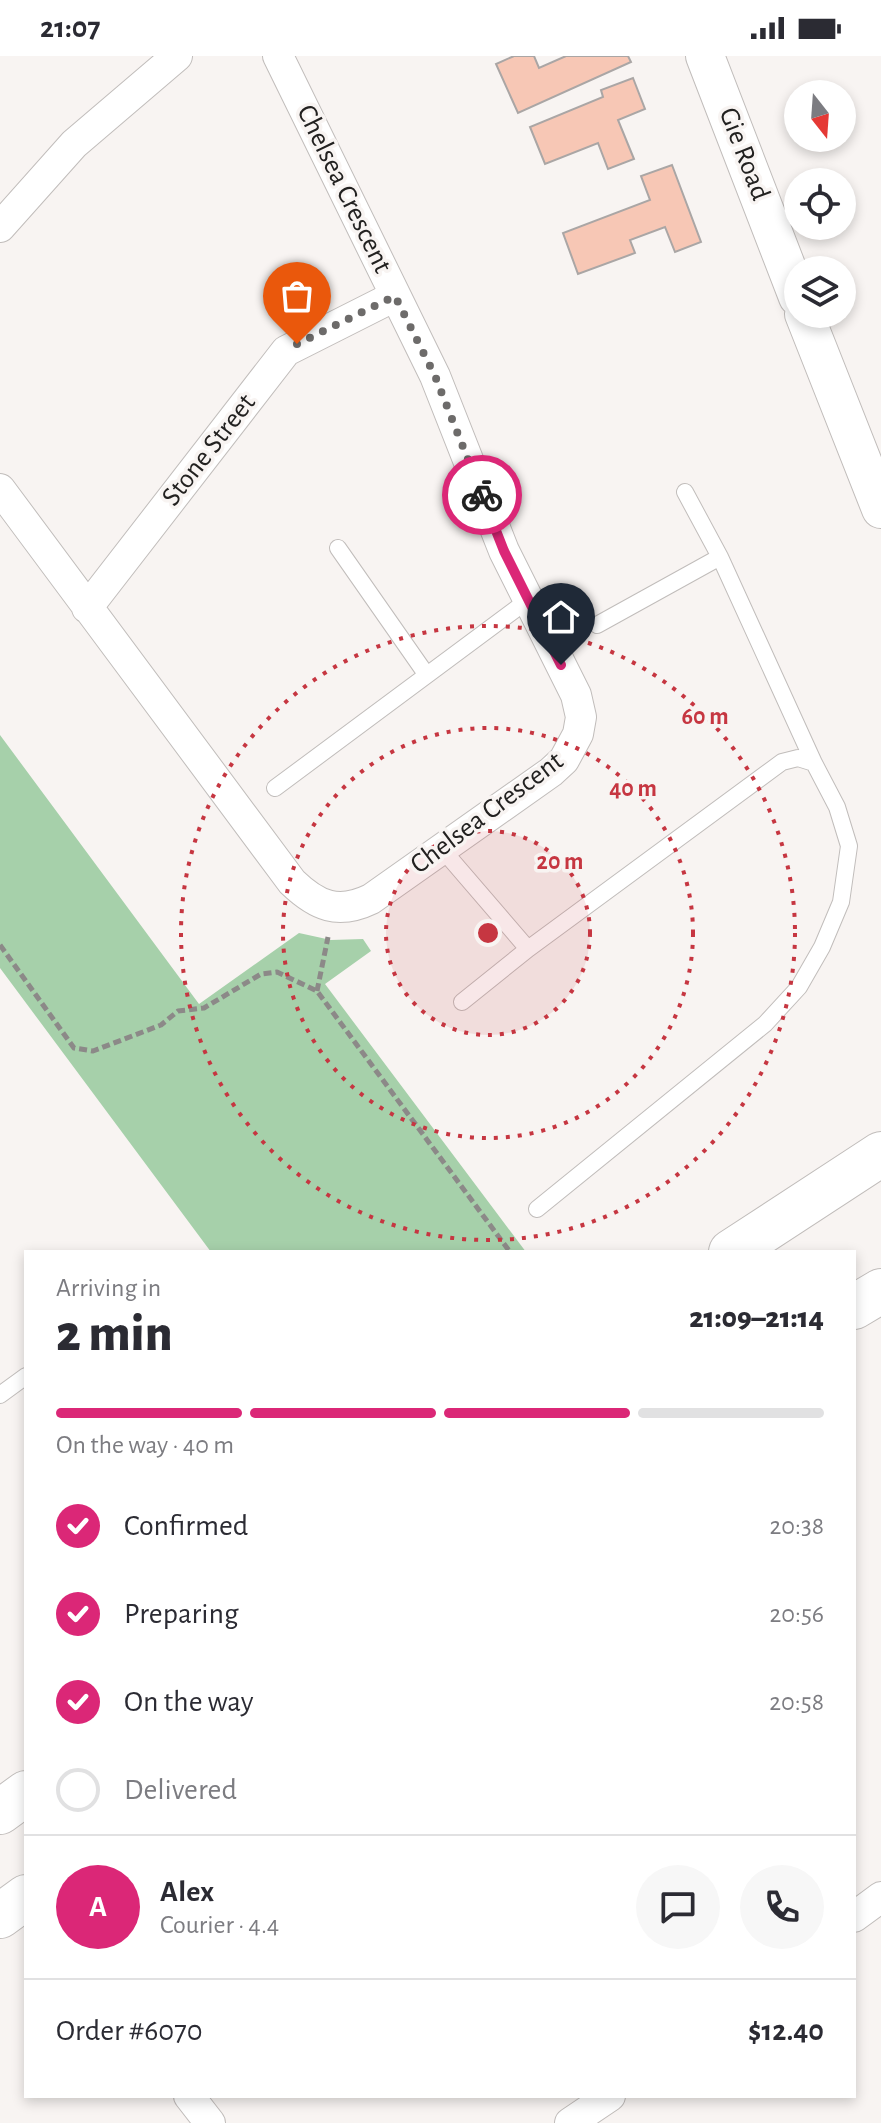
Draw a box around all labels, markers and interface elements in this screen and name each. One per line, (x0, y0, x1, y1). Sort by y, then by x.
text: 21:07 (40, 13, 100, 43)
north arrow (784, 80, 856, 152)
map controls (784, 80, 856, 328)
street label: Chelsea Crescent (291, 101, 397, 277)
street label: Gie Road (714, 104, 774, 204)
button: locate (784, 168, 856, 240)
button: layers (784, 256, 856, 328)
pin (263, 262, 331, 344)
icon: bag (275, 274, 319, 318)
street label: Stone Street (157, 389, 261, 511)
courier (442, 455, 522, 535)
icon: bike (460, 473, 504, 517)
pin (527, 583, 595, 665)
icon: home (539, 595, 583, 639)
text: 60 m (681, 705, 729, 729)
street label: Chelsea Crescent (405, 747, 569, 879)
text: 40 m (609, 777, 657, 801)
text: 20 m (537, 850, 583, 874)
centre of rings (474, 919, 502, 947)
text: Arriving in (56, 1275, 161, 1301)
text: 21:09–21:14 (689, 1303, 824, 1333)
text: 2 min (56, 1308, 172, 1360)
text: On the way · 40 m (56, 1432, 234, 1458)
icon: check (56, 1504, 100, 1548)
text: Confirmed (124, 1511, 248, 1541)
text: 20:38 (769, 1513, 824, 1539)
icon: check (56, 1592, 100, 1636)
text: Preparing (124, 1599, 239, 1629)
text: 20:56 (769, 1601, 824, 1627)
icon: check (56, 1680, 100, 1724)
text: On the way (124, 1687, 253, 1717)
text: 20:58 (769, 1689, 824, 1715)
text: Delivered (124, 1775, 237, 1805)
button: chat (636, 1865, 720, 1949)
button: phone (740, 1865, 824, 1949)
text: Alex (160, 1877, 214, 1907)
text: A (89, 1892, 107, 1922)
text: Courier · 4.4 (160, 1912, 279, 1938)
text: Order #6070 (56, 2016, 203, 2046)
text: $12.40 (748, 2016, 824, 2046)

